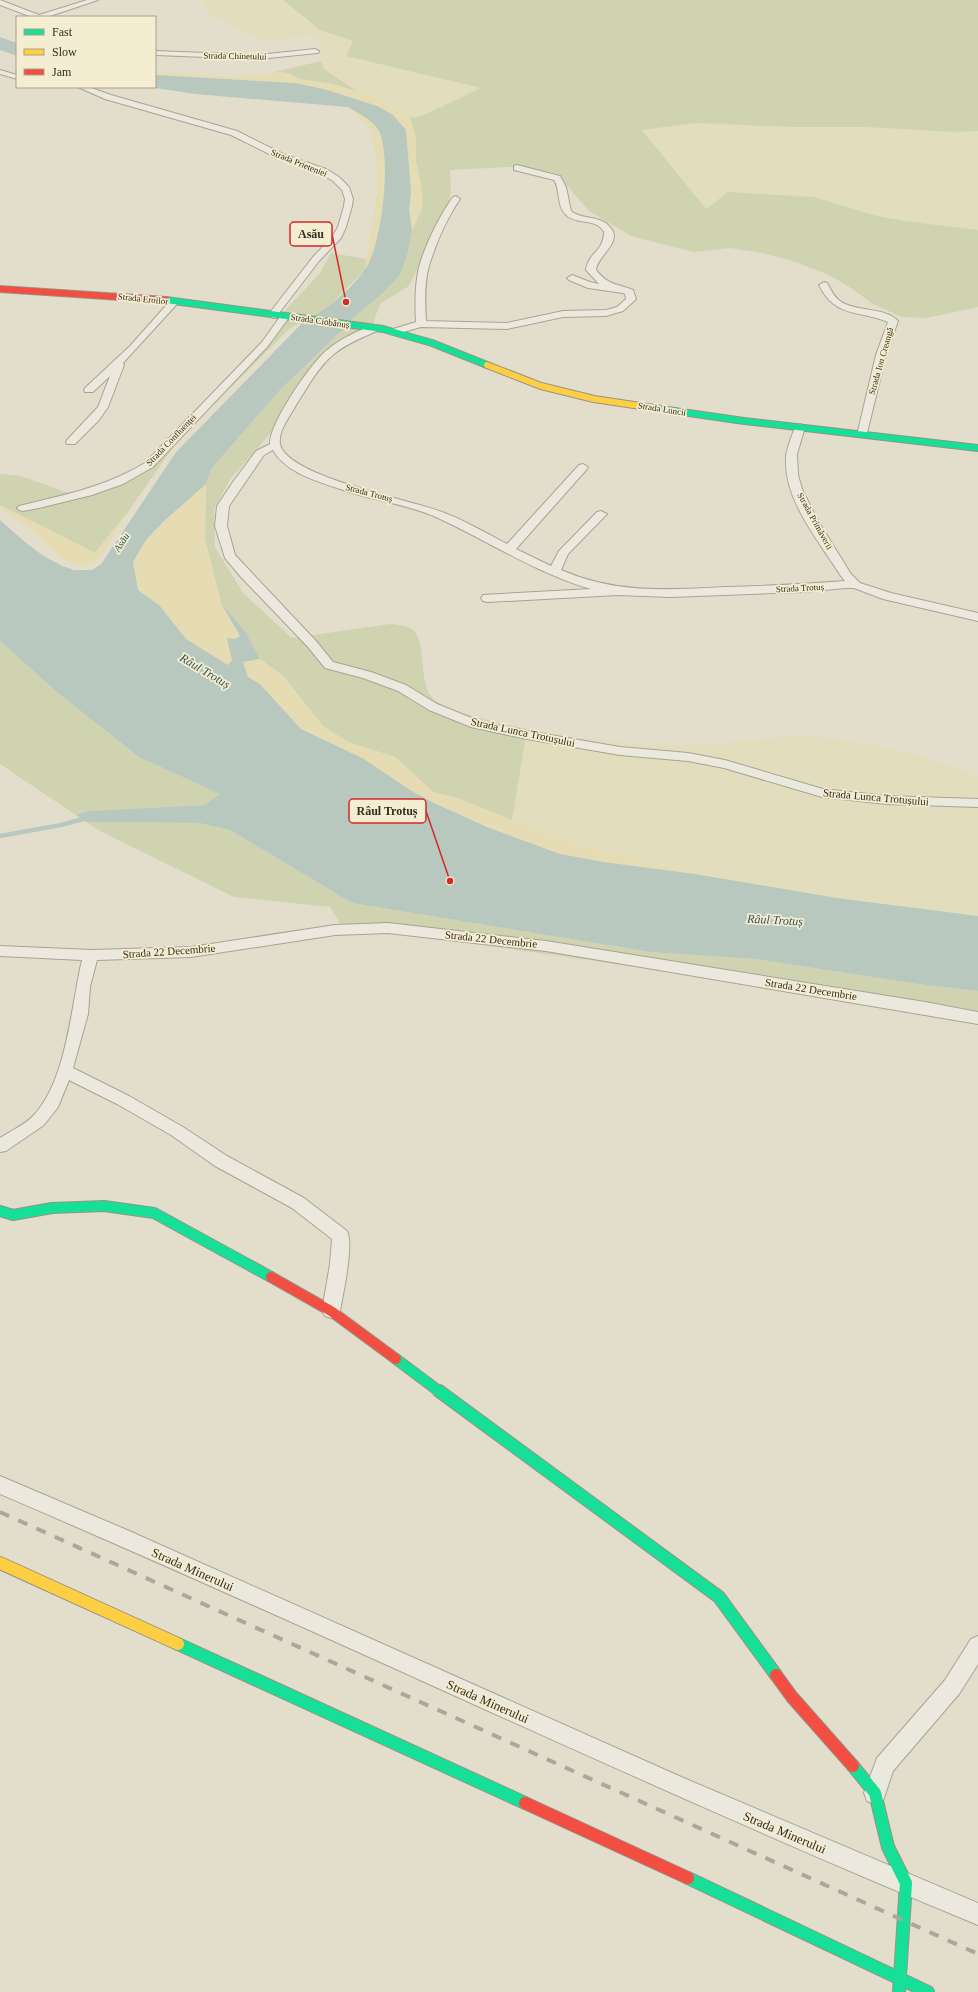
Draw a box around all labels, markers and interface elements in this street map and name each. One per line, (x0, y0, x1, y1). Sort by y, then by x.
legend (16, 16, 156, 88)
text: Fast (52, 25, 73, 39)
text: Slow (52, 45, 77, 59)
street label: Strada Chinetului (203, 50, 267, 62)
text: Jam (52, 65, 72, 79)
street label: Strada Prieteniei (269, 147, 329, 179)
callout: Asău (290, 222, 332, 246)
text: Asău (298, 227, 324, 241)
street label: Strada Eroilor (117, 291, 169, 307)
street label: Strada Ciobănuș (290, 312, 351, 330)
street label: Strada Ion Creangă (867, 326, 895, 396)
street label: Strada Luncii (637, 400, 687, 418)
street label: Strada Confluenței (144, 412, 198, 468)
street label: Strada Trotuș (344, 482, 394, 504)
street label: Strada Primăverii (795, 491, 835, 552)
water label: Asău (111, 531, 132, 554)
street label: Strada Trotuș (776, 582, 825, 594)
water label: Râul Trotuș (177, 650, 233, 692)
street label: Strada Lunca Trotușului (470, 715, 576, 749)
street label: Strada Lunca Trotușului (823, 786, 929, 808)
callout: Râul Trotuș (349, 799, 426, 823)
text: Râul Trotuș (356, 804, 418, 819)
water label: Râul Trotuș (746, 911, 804, 928)
street label: Strada 22 Decembrie (444, 928, 538, 950)
street label: Strada 22 Decembrie (122, 942, 216, 960)
street label: Strada 22 Decembrie (764, 976, 858, 1002)
street label: Strada Minerului (149, 1545, 237, 1594)
street label: Strada Minerului (444, 1677, 532, 1726)
street label: Strada Minerului (741, 1808, 829, 1857)

